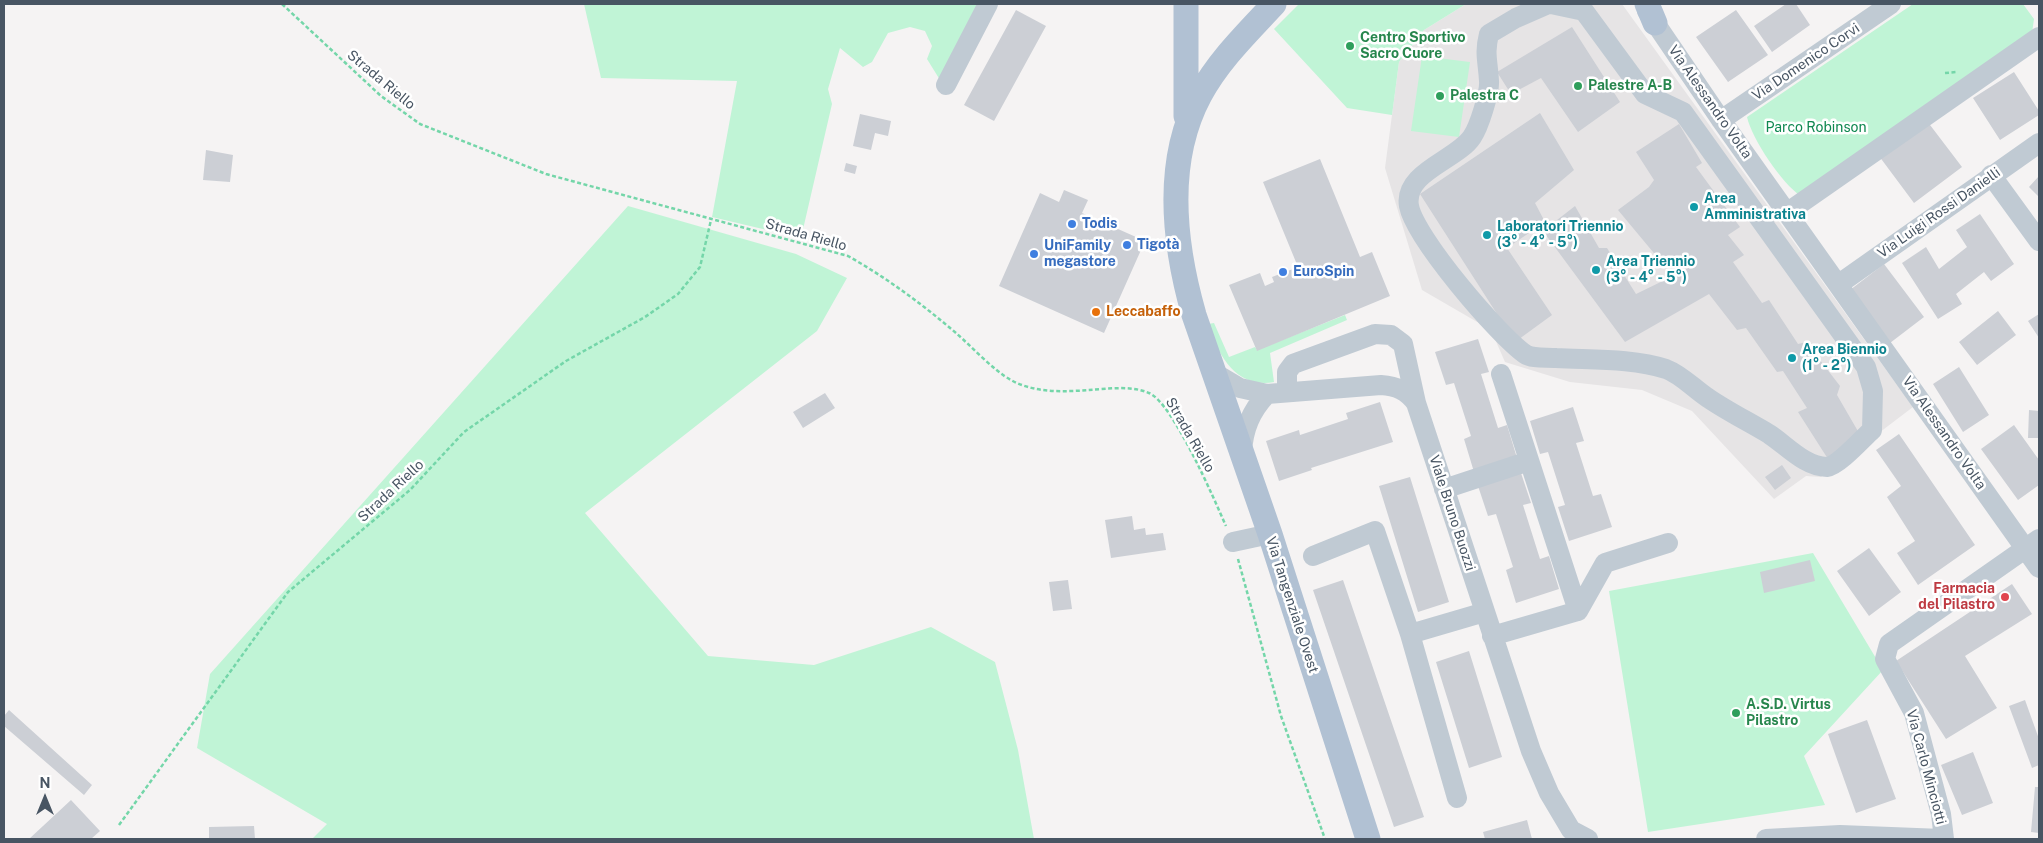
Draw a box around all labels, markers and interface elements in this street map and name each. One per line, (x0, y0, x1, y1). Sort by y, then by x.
street label: Via Domenico Corvi (1749, 20, 1863, 104)
place label: Centro Sportivo Sacro Cuore (1360, 30, 1466, 62)
marker: Centro Sportivo Sacro Cuore (1344, 40, 1356, 52)
street label: Via Alessandro Volta (1665, 42, 1755, 162)
street label: Strada Riello (344, 47, 418, 113)
place label: Palestre A-B (1588, 78, 1672, 94)
marker: Palestre A-B (1572, 80, 1584, 92)
place label: Palestra C (1450, 88, 1519, 104)
marker: Palestra C (1434, 90, 1446, 102)
park label: Parco Robinson (1766, 120, 1866, 136)
street label: Via Luigi Rossi Danielli (1874, 164, 2004, 262)
place label: Area Amministrativa (1704, 191, 1806, 223)
marker: Area Amministrativa (1688, 201, 1700, 213)
street label: Strada Riello (763, 215, 849, 255)
place label: Todis (1082, 216, 1117, 232)
marker: Todis (1066, 218, 1078, 230)
place label: Laboratori Triennio (3° - 4° - 5°) (1497, 219, 1623, 252)
marker: Laboratori Triennio (3° - 4° - 5°) (1481, 229, 1493, 241)
place label: Tigotà (1137, 237, 1179, 253)
place label: UniFamily megastore (1044, 238, 1116, 270)
marker: Tigotà (1121, 239, 1133, 251)
marker: UniFamily megastore (1028, 248, 1040, 260)
place label: Area Triennio (3° - 4° - 5°) (1606, 254, 1695, 286)
place label: EuroSpin (1293, 264, 1354, 280)
marker: Area Triennio (3° - 4° - 5°) (1590, 264, 1602, 276)
marker: EuroSpin (1277, 266, 1289, 278)
place label: Leccabaffo (1106, 304, 1180, 320)
marker: Leccabaffo (1090, 306, 1102, 318)
place label: Area Biennio (1° - 2°) (1802, 342, 1887, 374)
marker: Area Biennio (1° - 2°) (1786, 352, 1798, 364)
street label: Via Alessandro Volta (1899, 373, 1989, 493)
street label: Strada Riello (1162, 395, 1218, 475)
street label: Viale Bruno Buozzi (1425, 453, 1479, 573)
street label: Strada Riello (355, 456, 427, 526)
street label: Via Tangenziale Ovest (1262, 535, 1322, 675)
place label: Farmacia del Pilastro (1918, 581, 1995, 614)
marker: Farmacia del Pilastro (1999, 591, 2011, 603)
place label: A.S.D. Virtus Pilastro (1746, 697, 1831, 730)
marker: A.S.D. Virtus Pilastro (1730, 707, 1742, 719)
street label: Via Carlo Minciotti (1903, 708, 1949, 826)
north arrow (20, 773, 70, 823)
text: N (40, 775, 50, 791)

